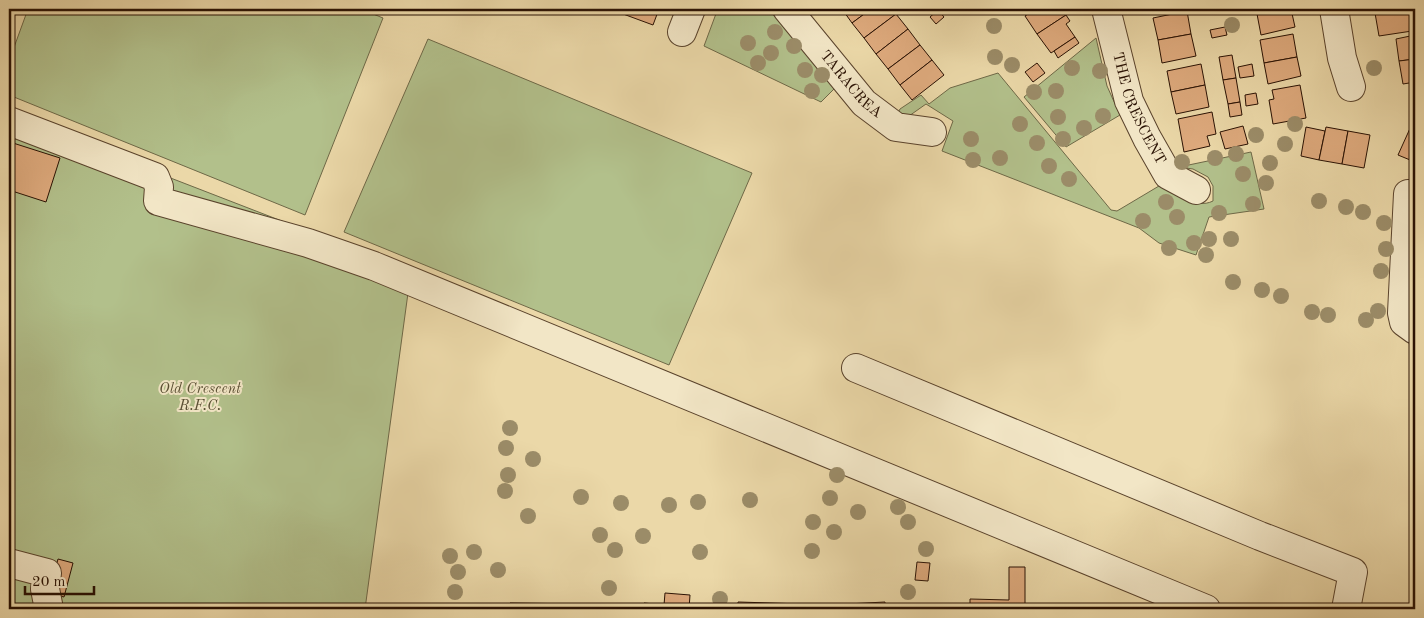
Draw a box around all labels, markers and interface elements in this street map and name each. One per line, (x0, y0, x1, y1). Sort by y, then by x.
street label: TARACREA (817, 48, 885, 121)
street label: THE CRESCENT (1110, 51, 1168, 167)
park label: Old Crescent R.F.C. (159, 382, 241, 414)
scale bar (25, 563, 94, 595)
text: 20 m (32, 575, 66, 590)

